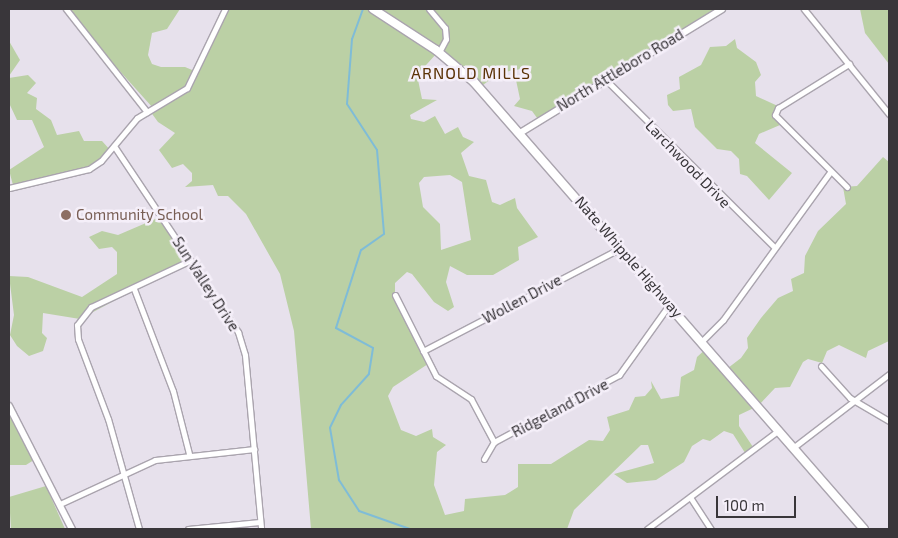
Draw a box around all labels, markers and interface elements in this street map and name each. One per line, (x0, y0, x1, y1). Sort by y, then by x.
street label: North Attleboro Road (553, 25, 687, 115)
district label: ARNOLD MILLS (410, 63, 532, 83)
street label: Larchwood Drive (642, 116, 734, 212)
street label: Nate Whipple Highway (571, 193, 687, 321)
place label: Community School (76, 206, 203, 224)
marker: Community School (60, 209, 72, 221)
street label: Sun Valley Drive (169, 233, 243, 335)
street label: Wollen Drive (479, 271, 565, 327)
street label: Ridgeland Drive (509, 375, 611, 441)
scale bar (718, 486, 798, 518)
text: 100 m (724, 496, 765, 514)

